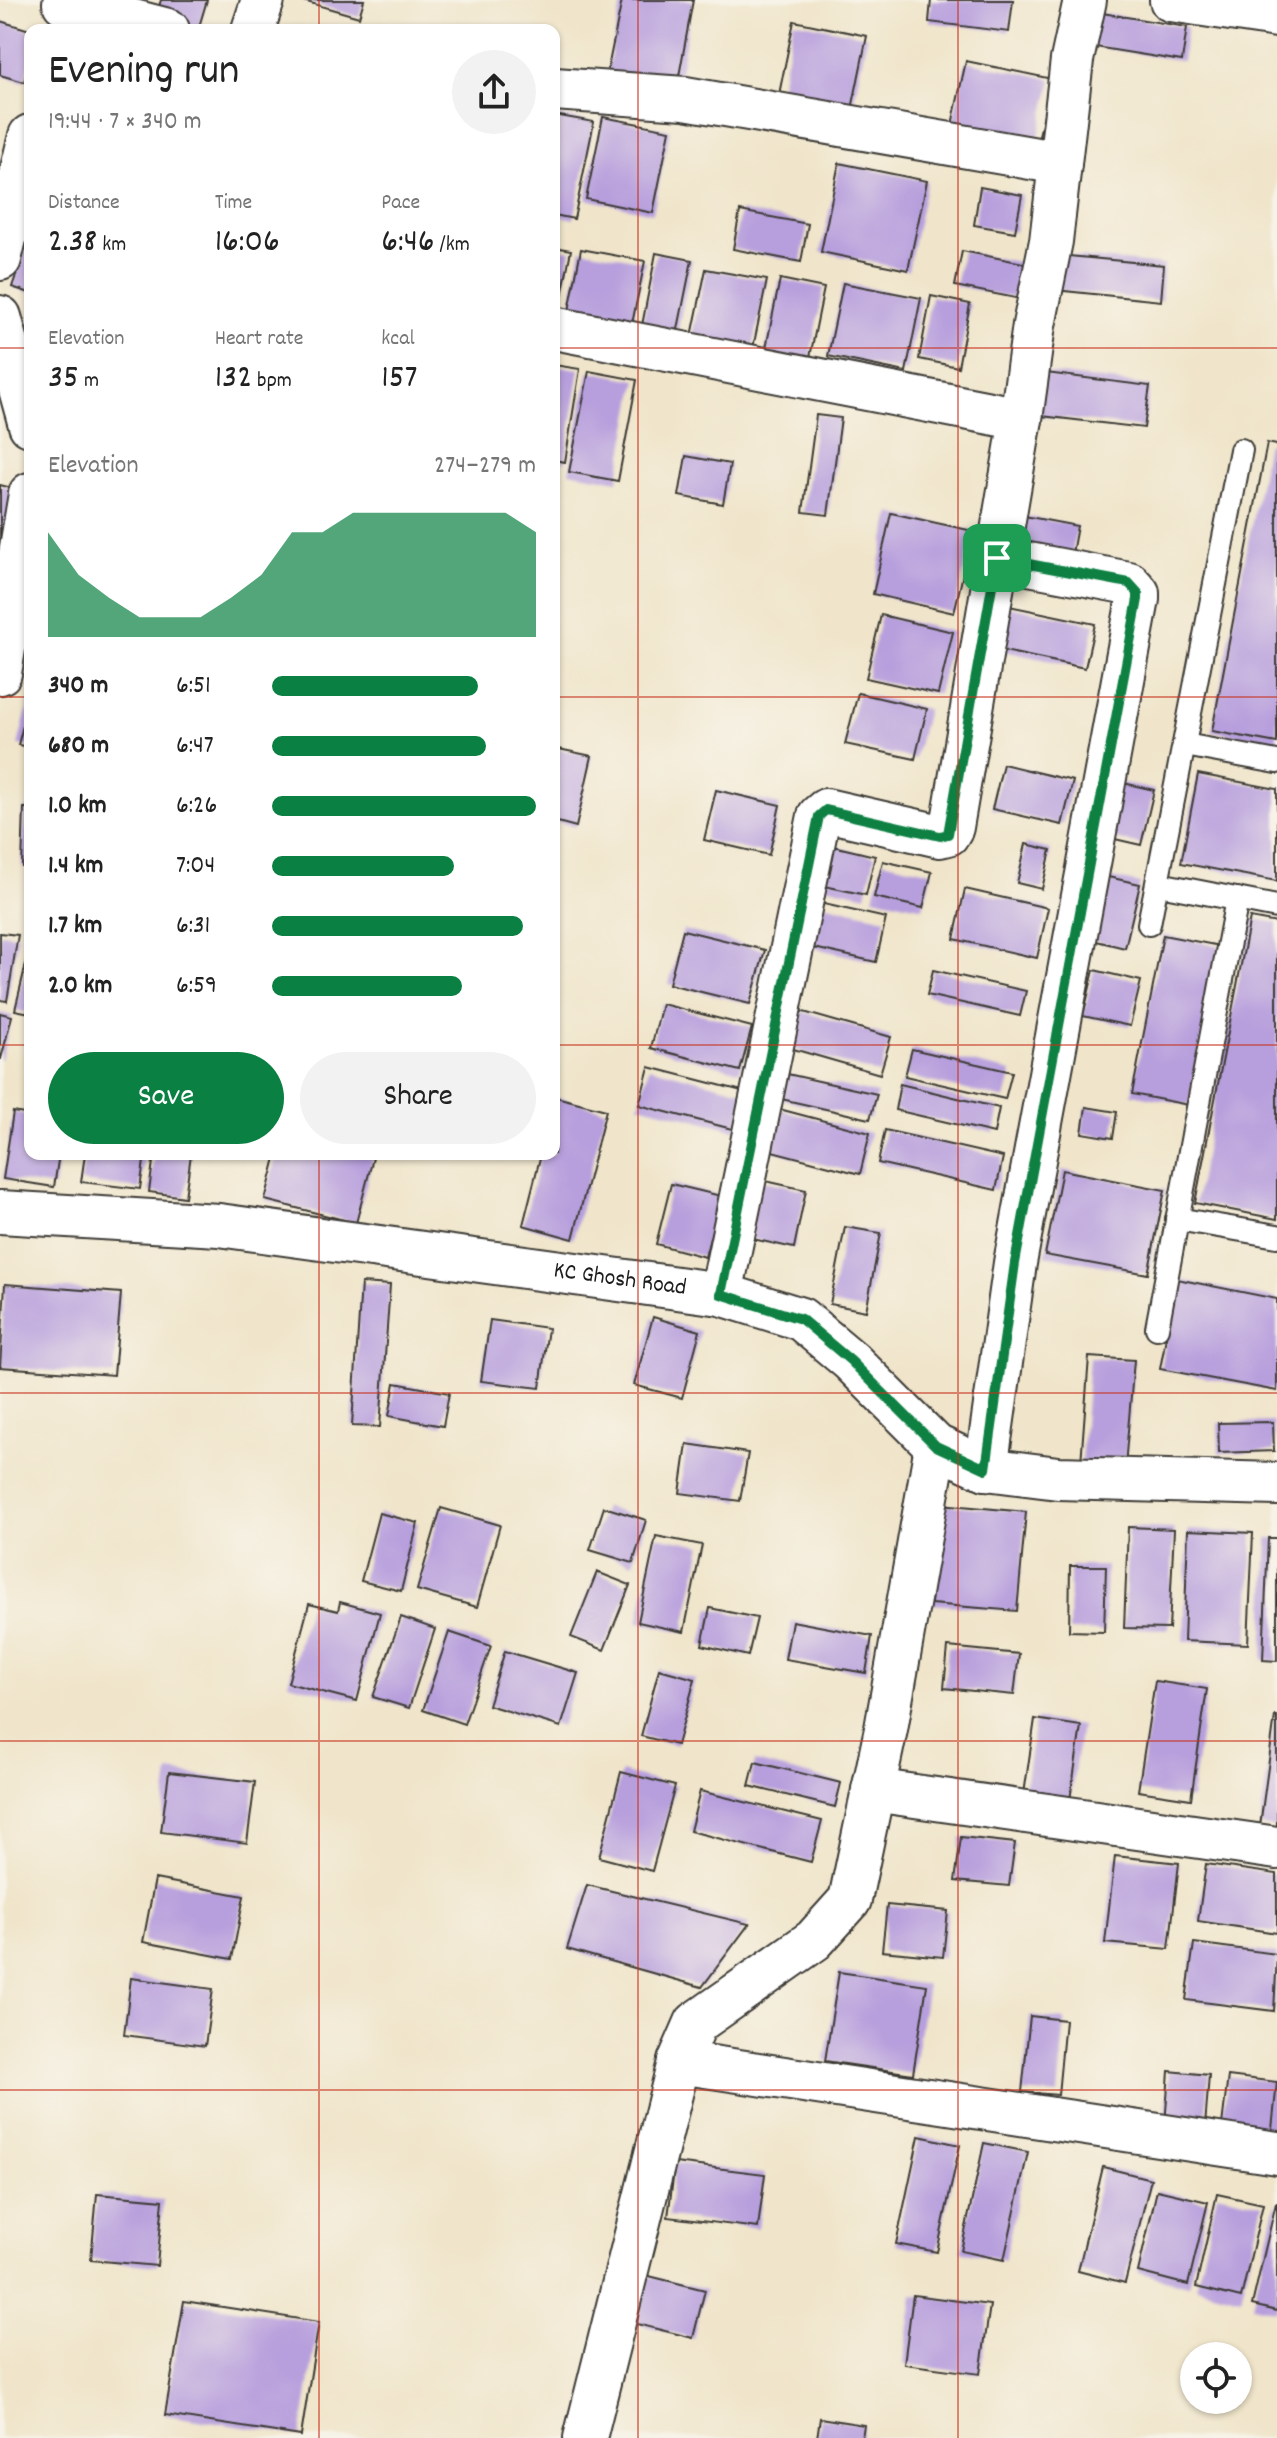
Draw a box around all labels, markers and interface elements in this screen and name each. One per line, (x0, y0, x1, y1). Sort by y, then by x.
text: Evening run (48, 42, 239, 105)
button: share (452, 50, 536, 134)
text: 19:44 · 7 × 340 m (48, 104, 202, 141)
text: Distance (48, 188, 120, 219)
text: Time (215, 188, 252, 219)
text: Pace (381, 188, 420, 219)
text: 2.38 (48, 219, 97, 268)
text: 16:06 (215, 219, 280, 268)
text: 6:46 (381, 219, 434, 268)
text: km (97, 230, 126, 261)
text: /km (434, 230, 470, 261)
text: Elevation (48, 324, 125, 355)
text: Heart rate (215, 324, 304, 355)
text: kcal (381, 324, 415, 355)
text: 35 (48, 355, 79, 404)
text: 132 (215, 355, 252, 404)
text: 157 (381, 355, 418, 404)
text: m (79, 366, 99, 397)
text: bpm (252, 366, 292, 397)
text: Elevation (48, 448, 138, 485)
text: 274–279 m (434, 448, 536, 485)
pin (963, 524, 1031, 592)
icon: arrive (975, 536, 1019, 580)
text: 340 m (48, 668, 108, 705)
text: 6:51 (176, 668, 211, 705)
text: 680 m (48, 728, 109, 765)
text: 6:47 (176, 728, 214, 765)
text: 1.0 km (48, 788, 107, 825)
text: 6:26 (176, 788, 217, 825)
text: 1.4 km (48, 848, 103, 885)
text: 7:04 (176, 848, 215, 885)
text: 1.7 km (48, 908, 102, 945)
text: 6:31 (176, 908, 210, 945)
text: 2.0 km (48, 968, 112, 1005)
text: 6:59 (176, 968, 217, 1005)
button: Save (48, 1052, 284, 1144)
button: Share (300, 1052, 536, 1144)
street label: KC Ghosh Road (551, 1254, 688, 1306)
map controls (1180, 2342, 1252, 2414)
button: locate (1180, 2342, 1252, 2414)

